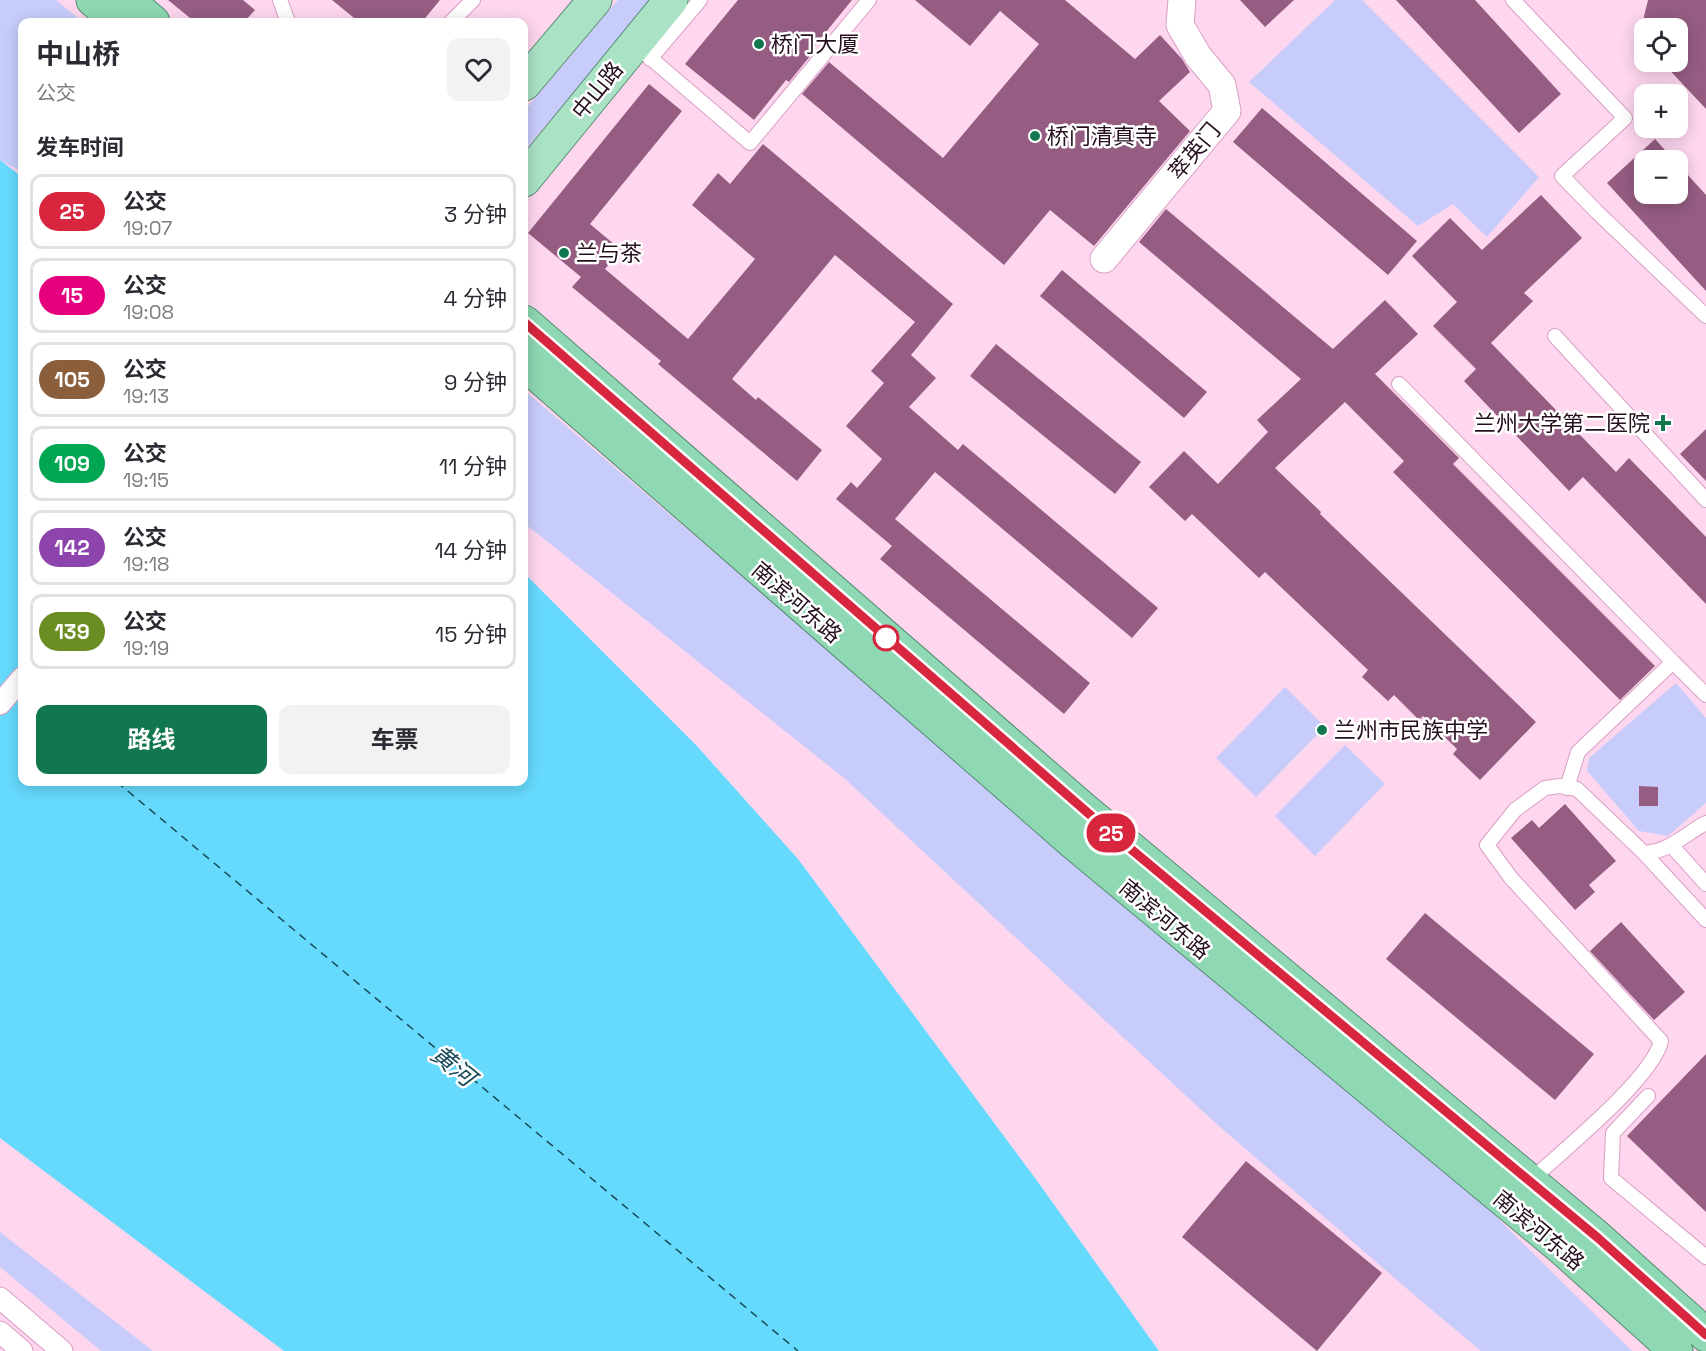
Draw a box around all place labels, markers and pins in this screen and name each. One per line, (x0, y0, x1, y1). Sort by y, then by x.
place label: 桥门大厦 (771, 30, 859, 58)
marker: 桥门大厦 (752, 37, 766, 51)
place label: 桥门清真寺 (1047, 122, 1157, 150)
marker: 桥门清真寺 (1028, 129, 1042, 143)
place label: 兰与茶 (576, 239, 642, 267)
marker: 兰与茶 (557, 246, 571, 260)
place label: 兰州大学第二医院 (1474, 409, 1650, 437)
marker: 兰州大学第二医院 (1654, 414, 1672, 432)
unlabelled marker (873, 625, 899, 651)
place label: 兰州市民族中学 (1334, 716, 1488, 744)
marker: 兰州市民族中学 (1315, 723, 1329, 737)

